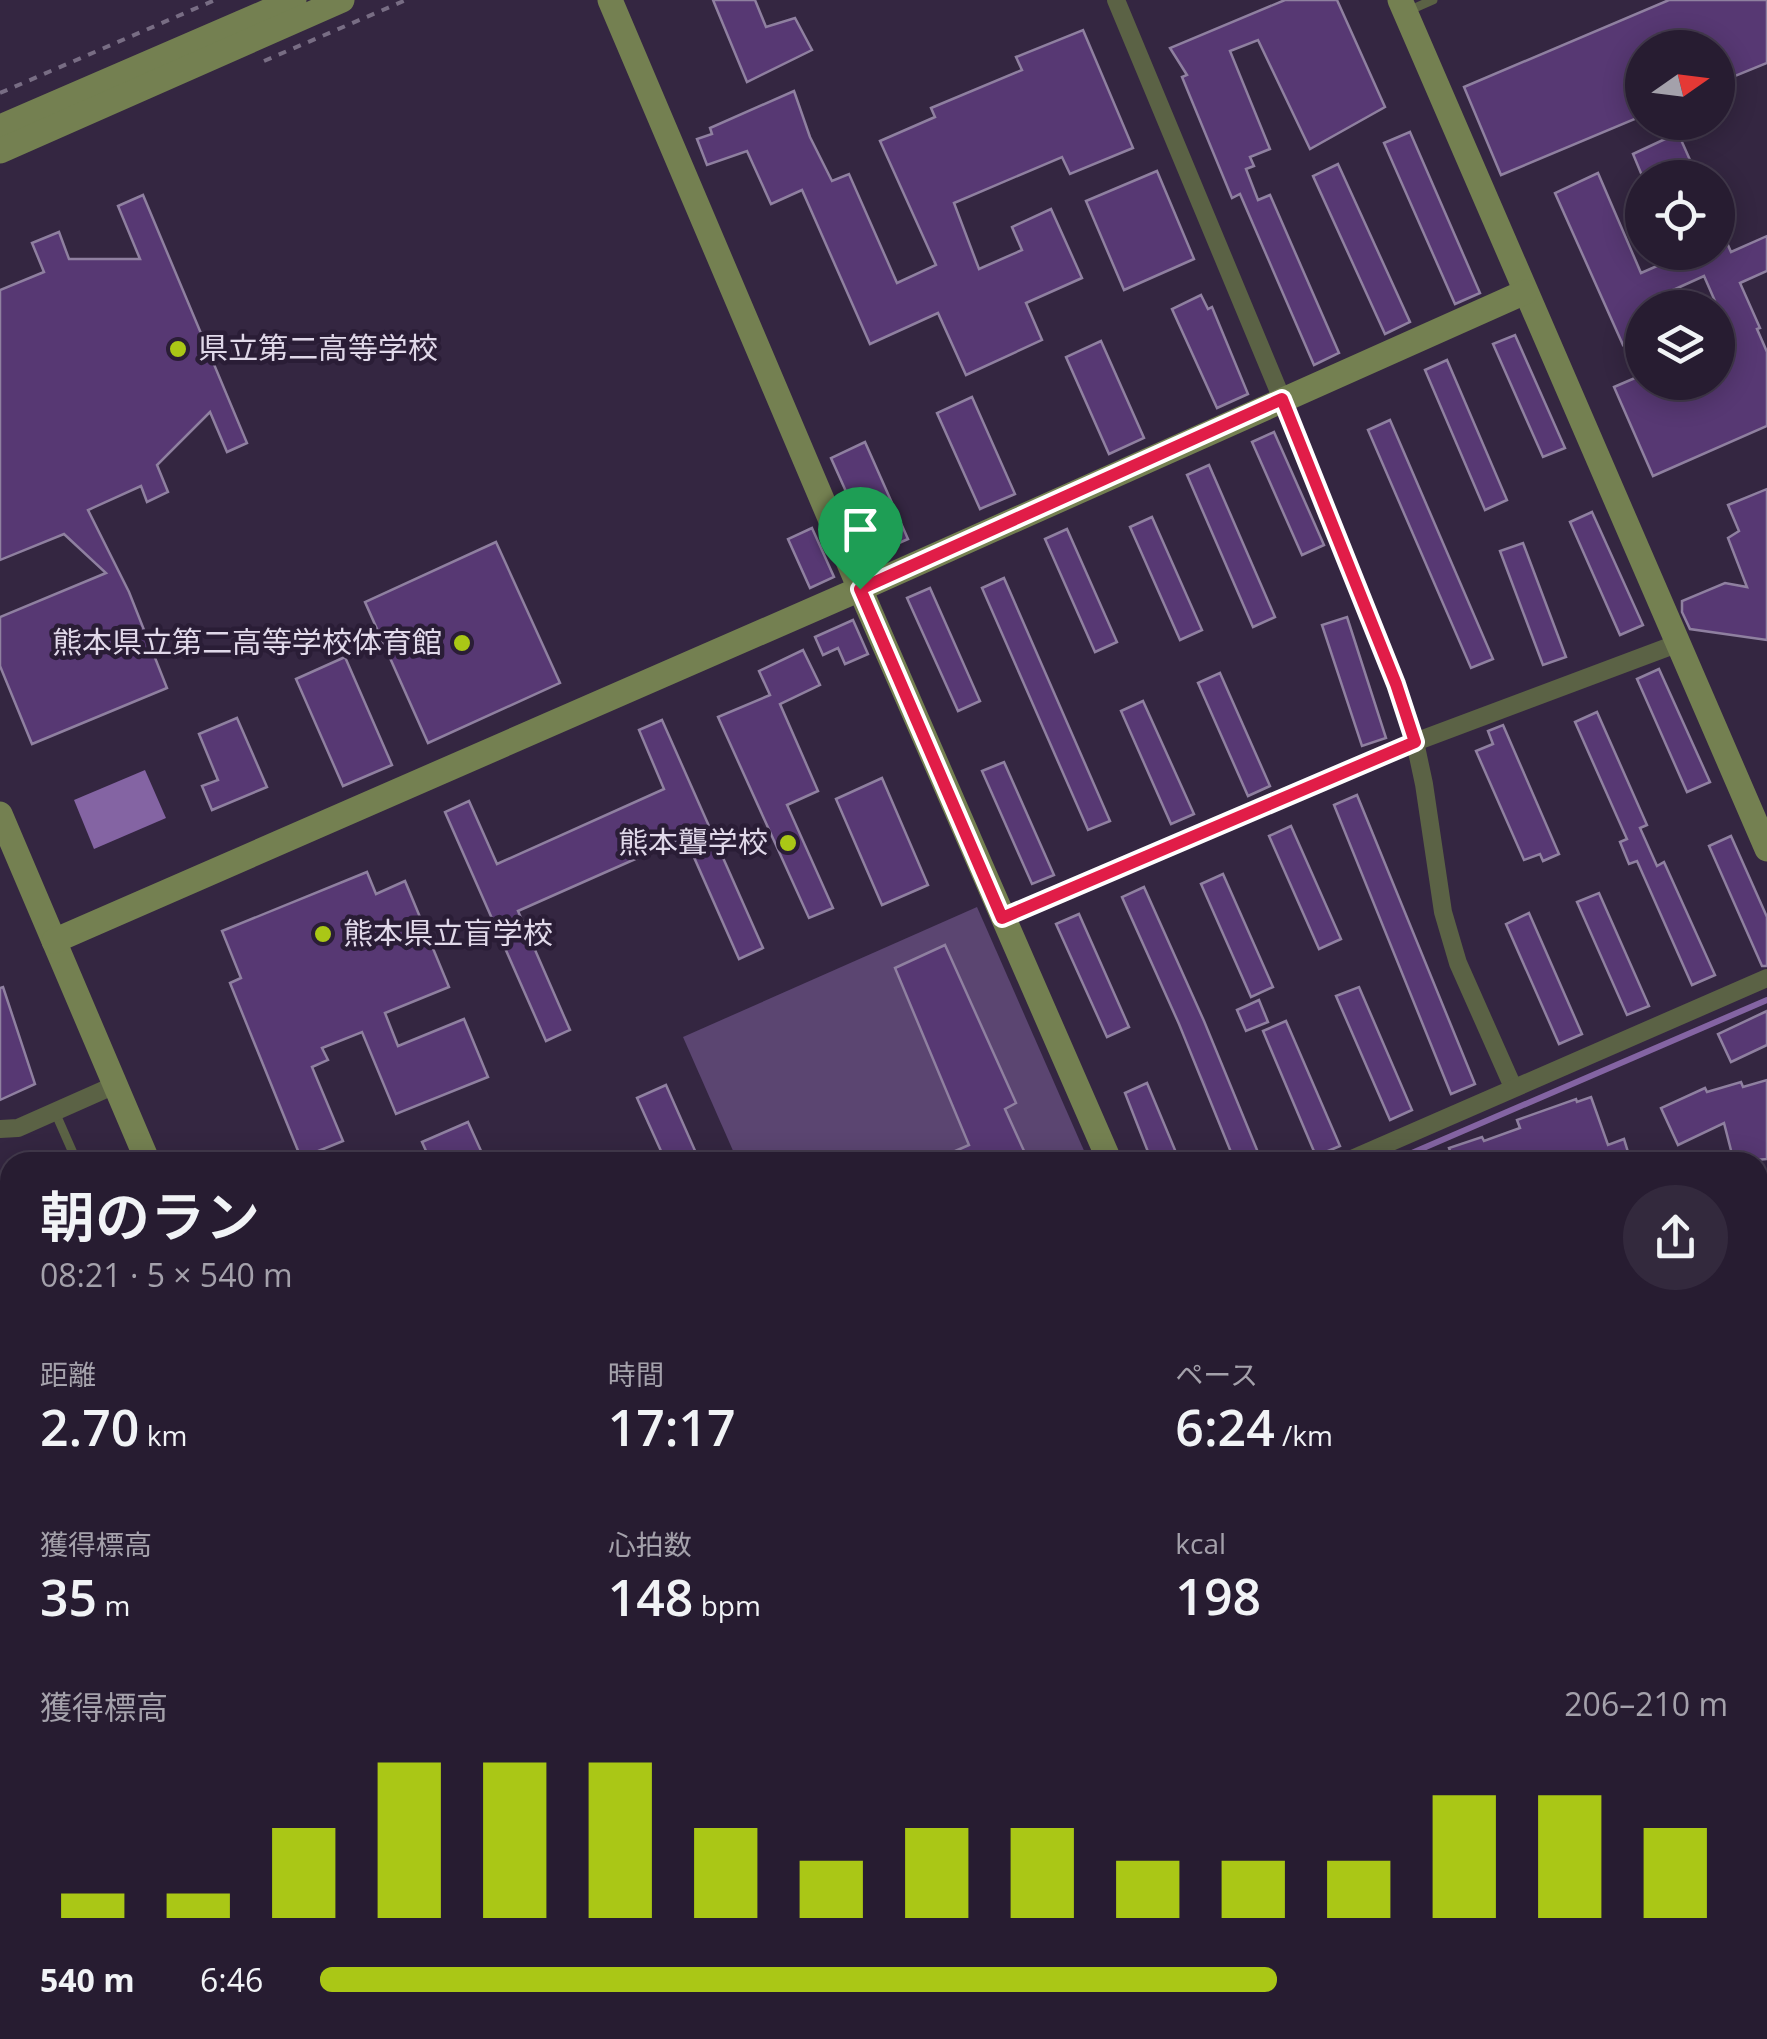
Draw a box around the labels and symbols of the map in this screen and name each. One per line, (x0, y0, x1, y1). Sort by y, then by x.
north arrow (1625, 30, 1735, 140)
place label: 県立第二高等学校 (198, 327, 438, 368)
marker: 県立第二高等学校 (167, 338, 189, 360)
pin (818, 487, 903, 590)
place label: 熊本県立第二高等学校体育館 (52, 621, 442, 662)
marker: 熊本県立第二高等学校体育館 (451, 632, 473, 654)
place label: 熊本聾学校 (618, 821, 768, 862)
marker: 熊本聾学校 (777, 832, 799, 854)
place label: 熊本県立盲学校 (343, 912, 553, 953)
marker: 熊本県立盲学校 (312, 923, 334, 945)

